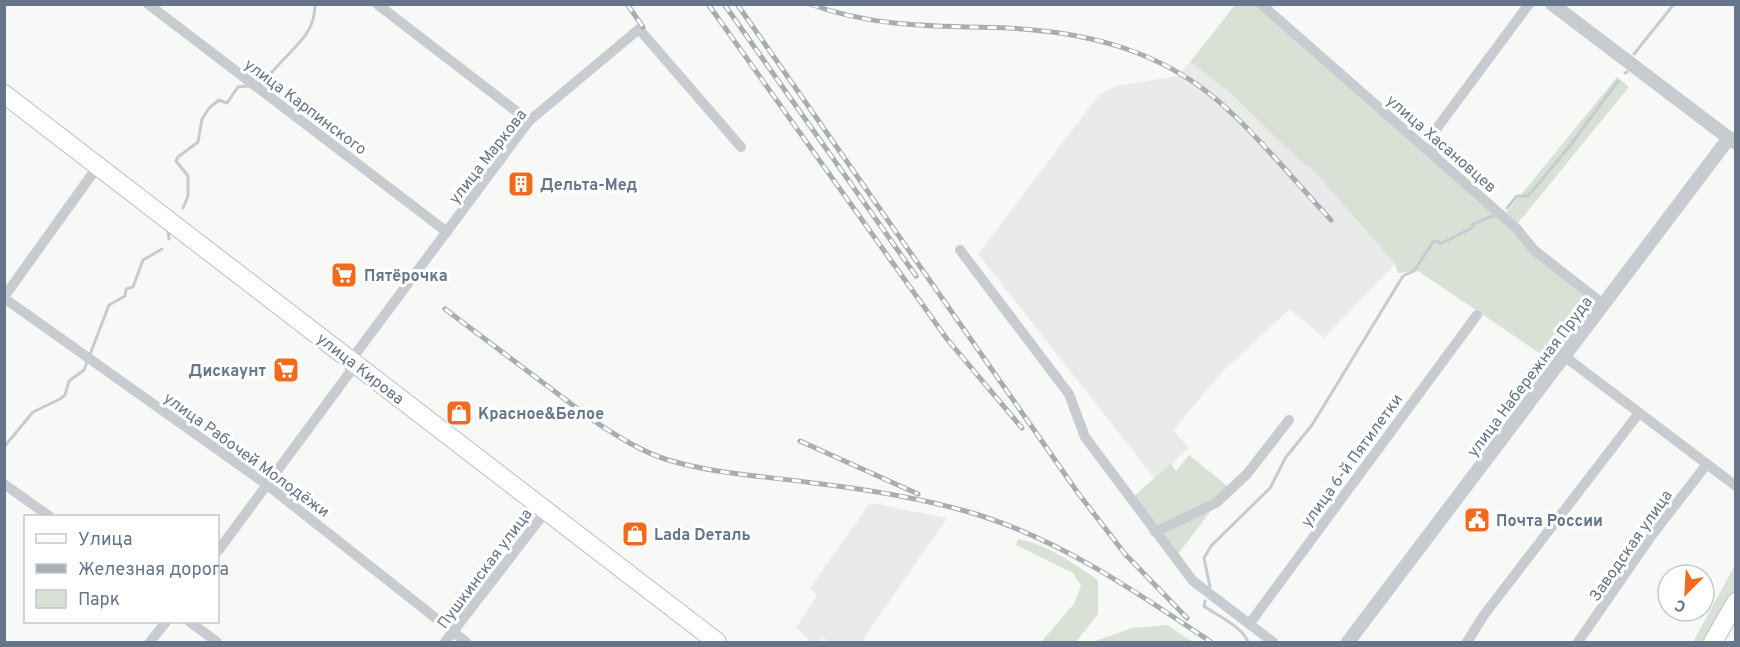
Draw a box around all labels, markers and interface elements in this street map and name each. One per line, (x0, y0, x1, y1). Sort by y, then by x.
street label: улица Карпинского (240, 55, 370, 160)
street label: улица Хасановцев (1381, 91, 1500, 198)
street label: улица Маркова (445, 106, 532, 209)
building icon: Дельта-Мед (506, 169, 536, 199)
place label: Дельта-Мед (540, 176, 638, 196)
supermarket icon: Пятёрочка (329, 260, 359, 290)
place label: Пятёрочка (364, 267, 448, 287)
street label: улица Набережная Пруда (1464, 293, 1598, 462)
street label: улица Кирова (312, 329, 407, 410)
supermarket icon: Дискаунт (271, 355, 301, 385)
place label: Дискаунт (189, 362, 266, 382)
street label: улица Рабочей Молодёжи (159, 389, 333, 523)
street label: улица 6-й Пятилетки (1297, 390, 1408, 532)
shop icon: Красное&Белое (444, 398, 474, 428)
place label: Красное&Белое (478, 405, 604, 425)
street label: Заводская улица (1586, 486, 1678, 606)
street label: Пушкинская улица (434, 505, 537, 633)
public building icon: Почта России (1462, 505, 1492, 535)
place label: Почта России (1496, 512, 1603, 532)
legend (24, 515, 219, 623)
shop icon: Lada Dеталь (620, 519, 650, 549)
place label: Lada Dеталь (654, 526, 751, 546)
text: Улица (78, 529, 132, 552)
text: Железная дорога (78, 559, 229, 582)
north arrow (1656, 563, 1716, 623)
text: Парк (78, 589, 120, 612)
text: С (1672, 594, 1689, 616)

